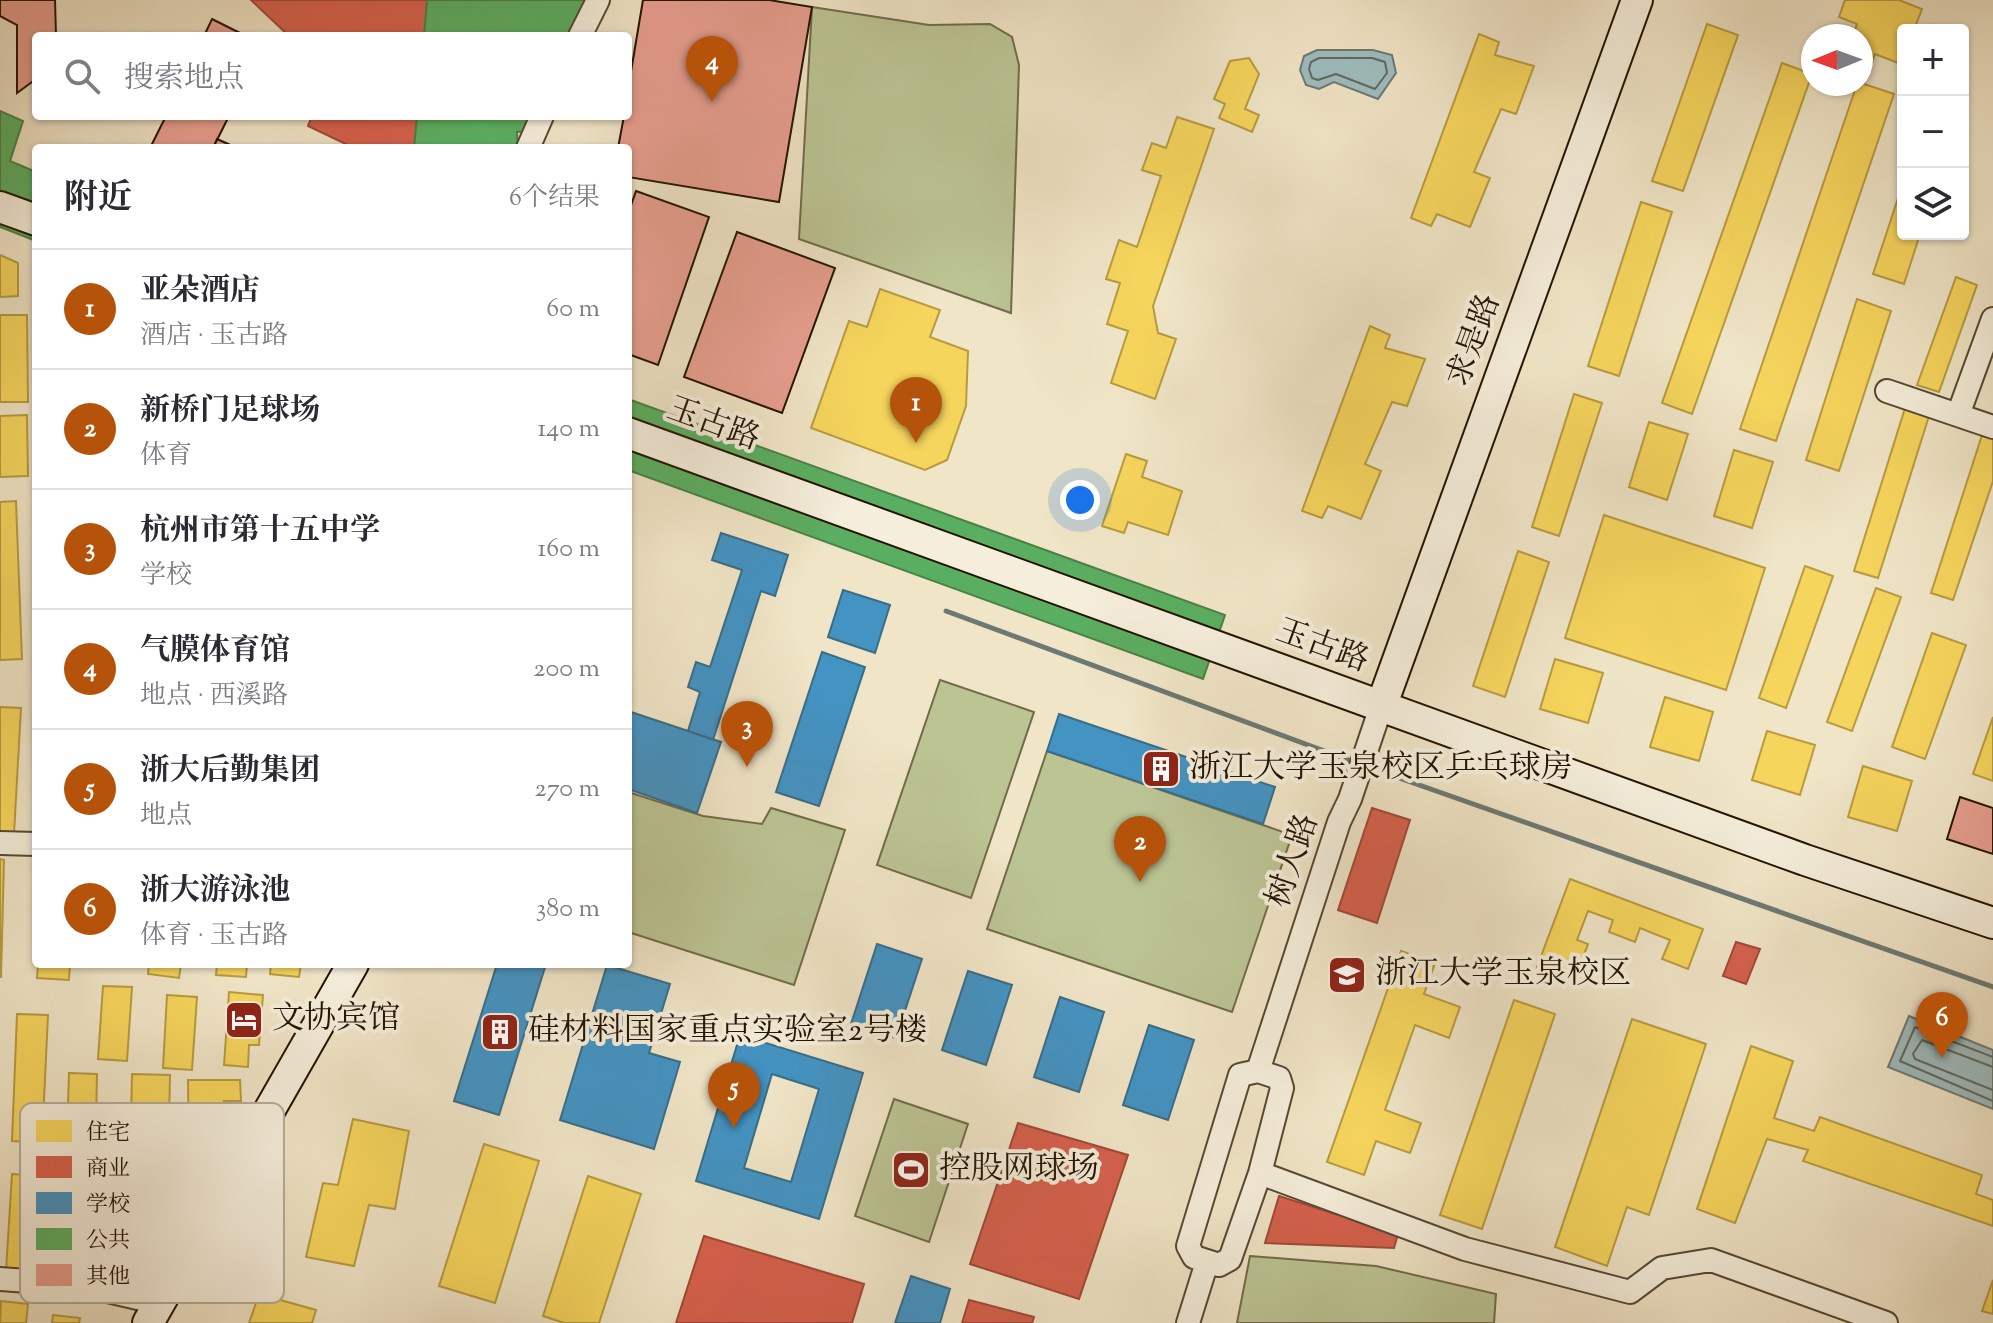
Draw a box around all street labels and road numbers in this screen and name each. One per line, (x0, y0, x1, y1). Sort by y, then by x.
street label: 求是路 (1437, 288, 1513, 394)
street label: 玉古路 (660, 387, 766, 463)
street label: 玉古路 (1269, 609, 1375, 685)
street label: 树人路 (1257, 808, 1331, 914)

